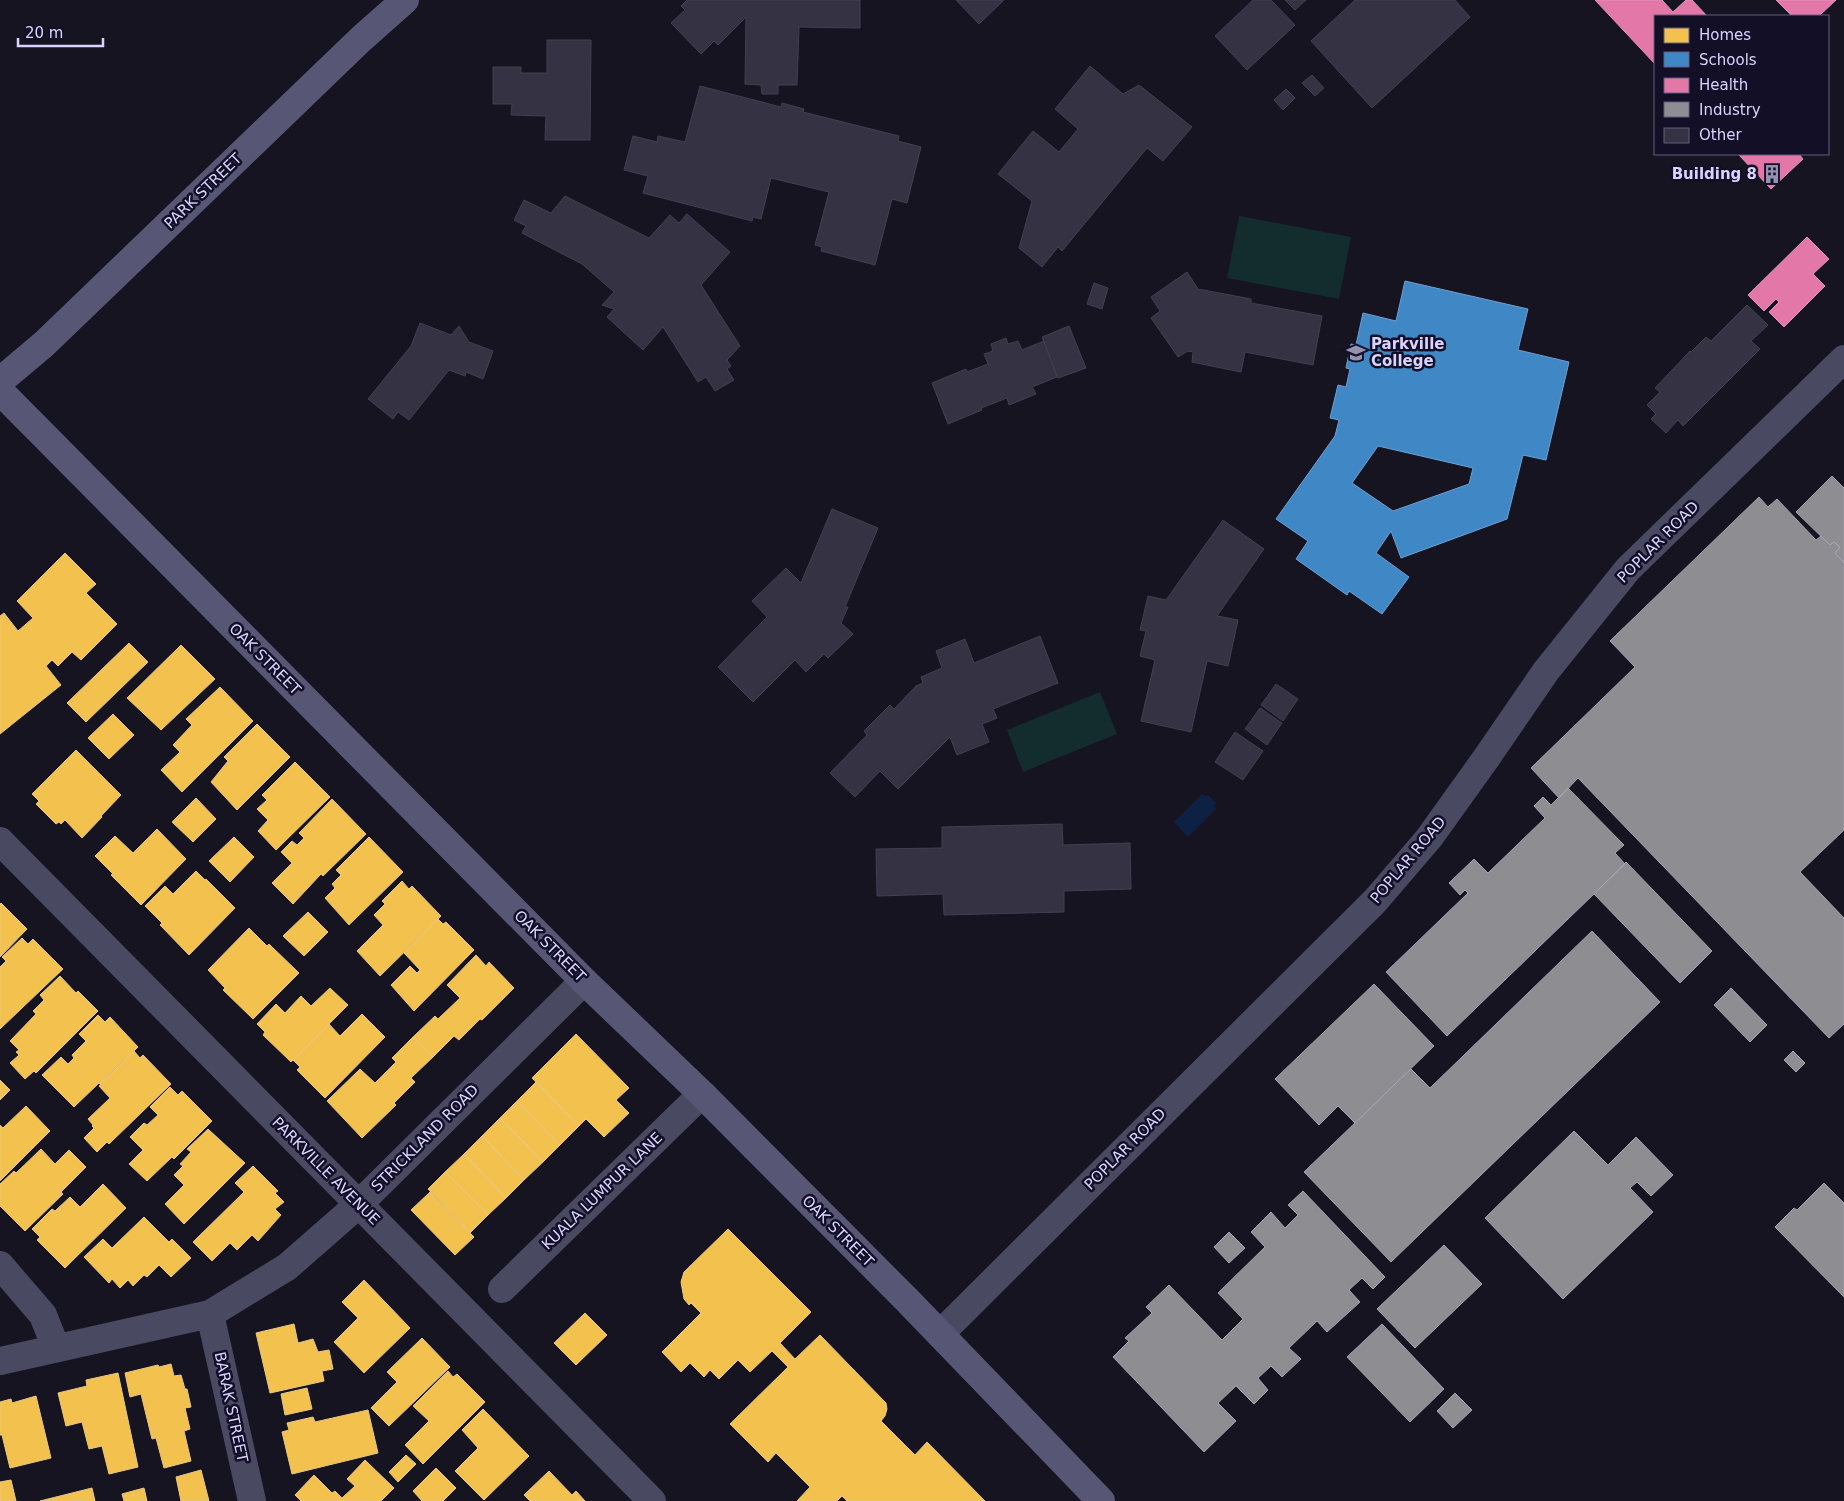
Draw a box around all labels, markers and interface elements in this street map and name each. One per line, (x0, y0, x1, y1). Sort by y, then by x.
scale bar (18, 15, 102, 47)
legend (1654, 15, 1829, 155)
text: 20 m (25, 24, 63, 42)
text: Homes (1699, 26, 1751, 44)
text: Schools (1699, 51, 1757, 69)
text: Health (1699, 76, 1748, 94)
text: Industry (1699, 101, 1761, 119)
text: Other (1699, 126, 1742, 144)
street label: PARK STREET (161, 149, 246, 232)
building icon: Building 8 (1761, 163, 1783, 185)
place label: Building 8 (1672, 165, 1757, 183)
place label: Parkville College (1371, 335, 1444, 370)
school or university icon: Parkville College (1345, 342, 1367, 364)
street label: POPLAR ROAD (1614, 498, 1702, 586)
street label: OAK STREET (226, 620, 305, 699)
street label: POPLAR ROAD (1366, 813, 1450, 907)
street label: OAK STREET (511, 907, 590, 986)
street label: STRICKLAND ROAD (368, 1081, 482, 1195)
street label: POPLAR ROAD (1081, 1105, 1169, 1193)
street label: PARKVILLE AVENUE (268, 1113, 384, 1229)
street label: KUALA LUMPUR LANE (538, 1129, 666, 1253)
street label: OAK STREET (799, 1192, 878, 1271)
street label: BARAK STREET (211, 1350, 252, 1465)

